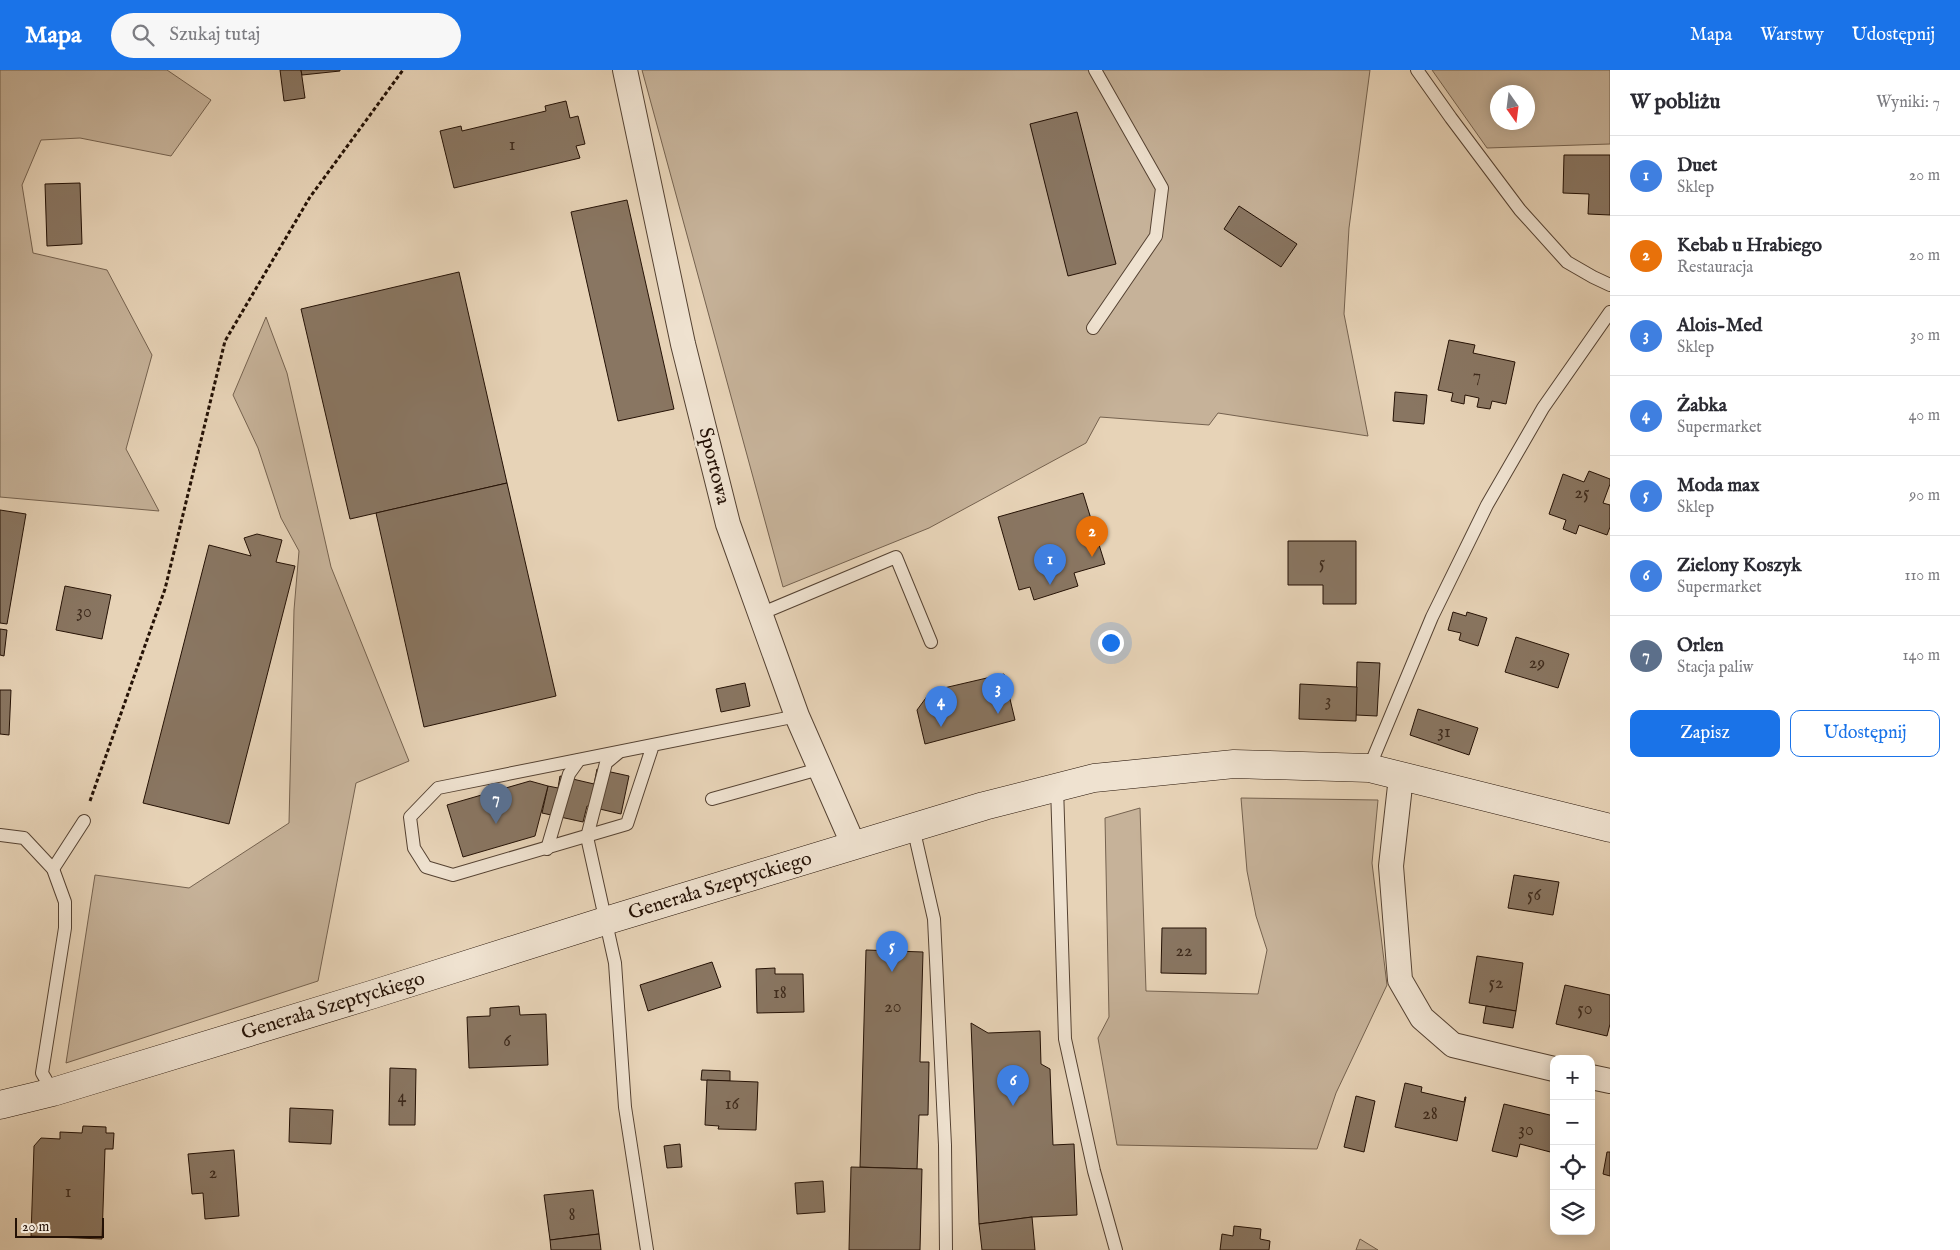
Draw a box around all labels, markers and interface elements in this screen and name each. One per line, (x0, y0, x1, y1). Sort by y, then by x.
search box (111, 13, 461, 58)
text: Mapa (25, 20, 81, 51)
icon: search (129, 21, 157, 49)
text: Szukaj tutaj (169, 23, 260, 47)
text: Mapa (1690, 24, 1732, 47)
text: Warstwy (1760, 24, 1824, 47)
text: Udostępnij (1852, 24, 1935, 47)
north arrow (1490, 85, 1535, 130)
text: W pobliżu (1630, 89, 1720, 116)
text: Wyniki: 7 (1876, 93, 1940, 113)
house number: 1 (509, 134, 515, 157)
text: Duet (1677, 154, 1717, 178)
text: 1 (1643, 166, 1649, 186)
text: 20 m (1909, 166, 1940, 186)
text: Sklep (1677, 178, 1714, 198)
text: Kebab u Hrabiego (1677, 234, 1822, 258)
text: 2 (1642, 246, 1650, 266)
text: 20 m (1909, 246, 1940, 266)
text: Restauracja (1677, 258, 1753, 278)
text: Alois-Med (1677, 314, 1762, 338)
text: 3 (1643, 326, 1649, 346)
text: 30 m (1910, 326, 1940, 346)
text: Sklep (1677, 338, 1714, 358)
house number: 7 (1473, 365, 1481, 388)
text: Żabka (1677, 394, 1727, 418)
text: 4 (1642, 406, 1650, 426)
text: 40 m (1908, 406, 1940, 426)
text: Supermarket (1677, 418, 1762, 438)
street label: Sportowa (692, 425, 736, 507)
text: Moda max (1677, 474, 1760, 498)
house number: 25 (1575, 482, 1590, 505)
text: 5 (1643, 486, 1649, 506)
text: 90 m (1909, 486, 1940, 506)
text: Sklep (1677, 498, 1714, 518)
pin: 2 (1076, 516, 1108, 557)
pin: 1 (1034, 544, 1066, 585)
house number: 5 (1319, 552, 1326, 575)
text: Zielony Koszyk (1677, 554, 1801, 578)
text: 6 (1643, 566, 1649, 586)
text: 110 m (1904, 566, 1940, 586)
text: Supermarket (1677, 578, 1762, 598)
house number: 30 (76, 601, 92, 624)
your location (1098, 630, 1124, 656)
text: Orlen (1677, 634, 1724, 658)
text: 7 (1642, 646, 1650, 666)
text: 140 m (1902, 646, 1940, 666)
house number: 29 (1529, 652, 1545, 675)
text: Stacja paliw (1677, 658, 1753, 678)
pin: 3 (982, 673, 1014, 714)
pin: 4 (925, 686, 957, 727)
house number: 3 (1325, 690, 1331, 713)
button: Zapisz (1630, 710, 1780, 757)
button: Udostępnij (1790, 710, 1940, 757)
house number: 31 (1437, 721, 1451, 744)
pin: 7 (480, 783, 512, 824)
street label: Generała Szeptyckiego (625, 846, 815, 926)
house number: 56 (1527, 884, 1541, 907)
pin: 5 (876, 931, 908, 972)
house number: 22 (1176, 940, 1192, 963)
street label: Generała Szeptyckiego (238, 966, 428, 1046)
house number: 52 (1489, 972, 1503, 995)
house number: 18 (773, 982, 787, 1005)
house number: 20 (884, 996, 902, 1019)
house number: 50 (1577, 998, 1593, 1021)
house number: 6 (503, 1030, 511, 1053)
map controls (1550, 1055, 1595, 1235)
button: + (1550, 1055, 1595, 1100)
pin: 6 (997, 1065, 1029, 1106)
house number: 4 (398, 1086, 407, 1109)
house number: 16 (725, 1093, 740, 1116)
button: − (1550, 1100, 1595, 1145)
house number: 28 (1422, 1103, 1438, 1126)
house number: 30 (1518, 1119, 1534, 1142)
button: locate (1550, 1145, 1595, 1190)
house number: 2 (209, 1162, 217, 1185)
house number: 1 (65, 1181, 71, 1204)
button: layers (1550, 1190, 1595, 1235)
house number: 8 (568, 1204, 576, 1227)
scale bar (15, 1215, 104, 1238)
text: 20 m (22, 1218, 49, 1236)

